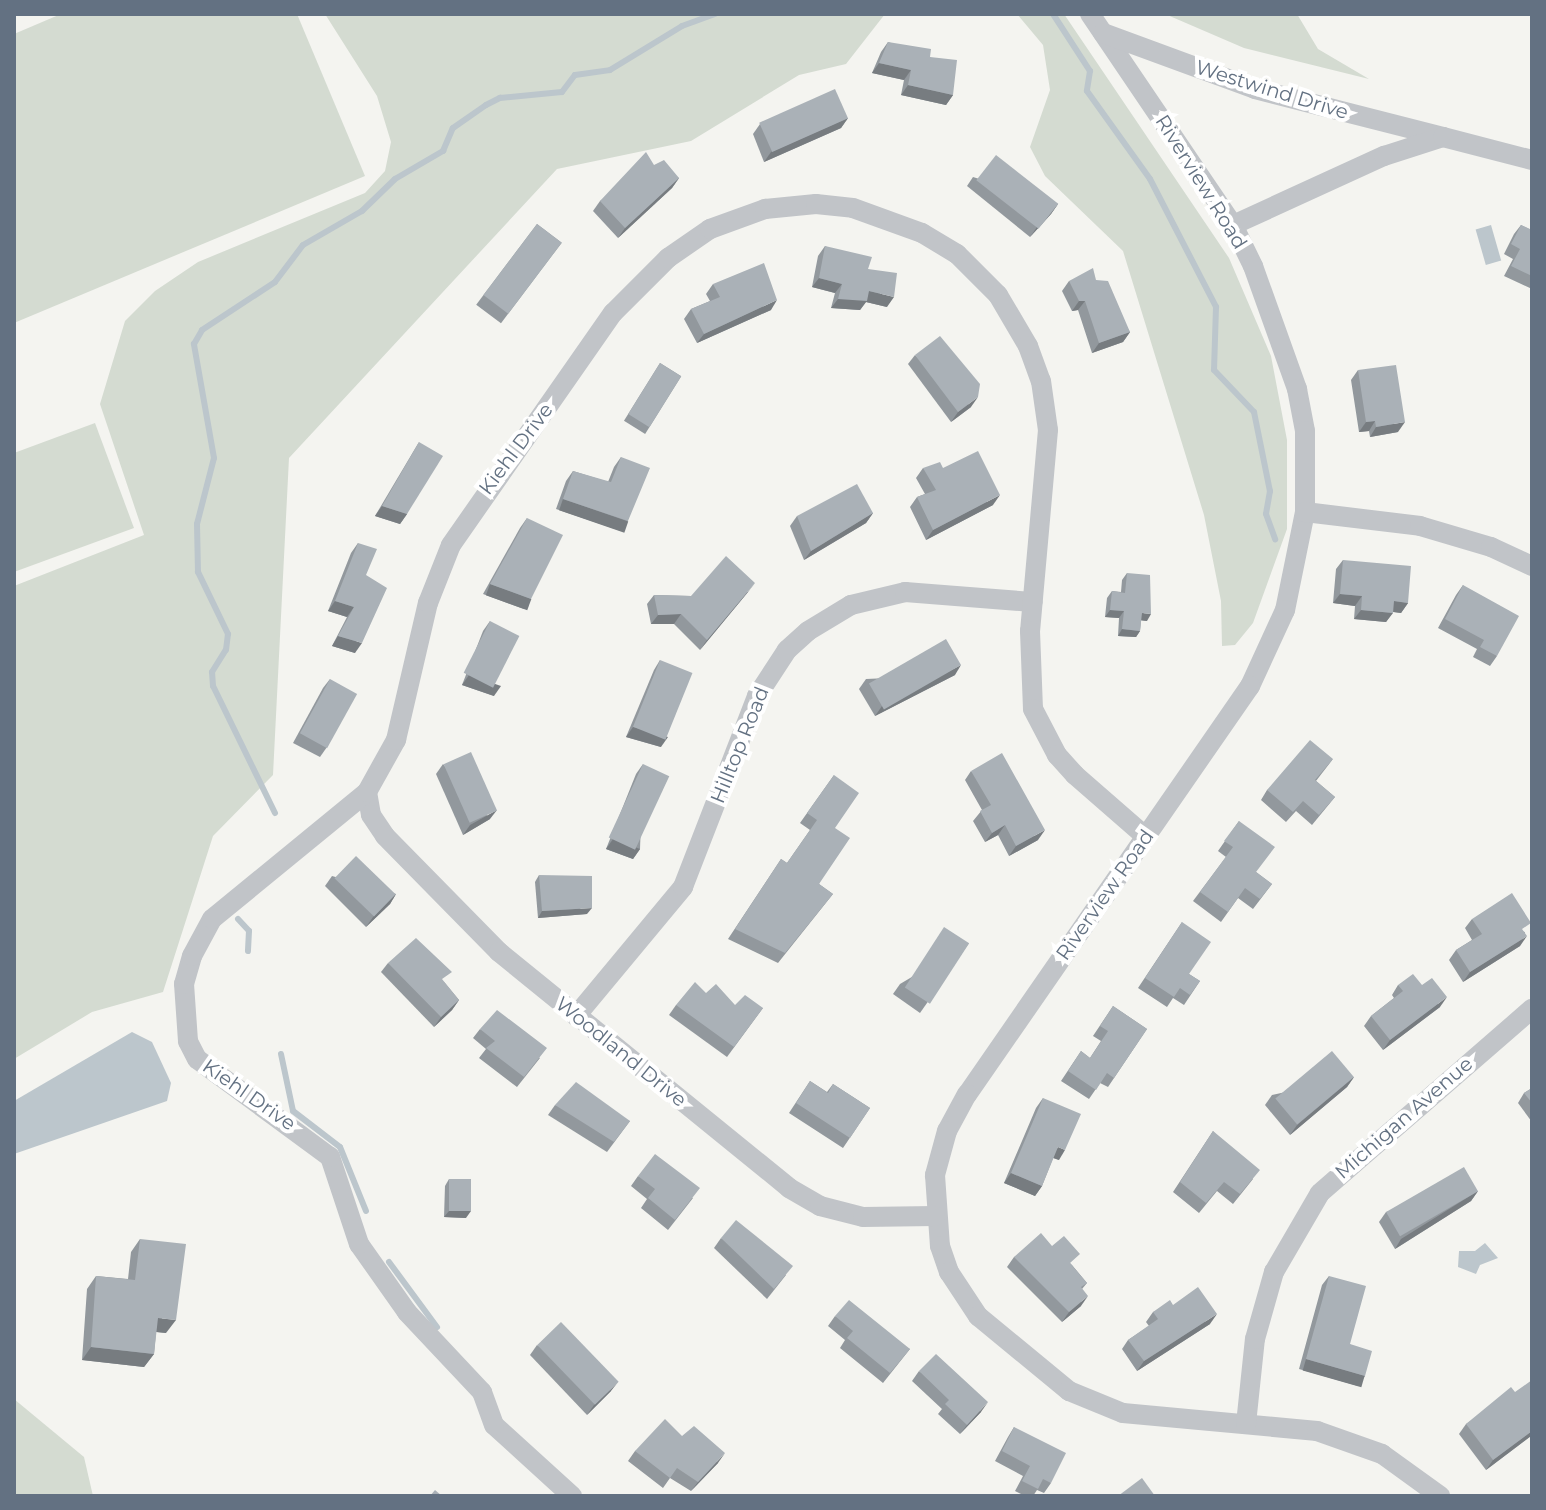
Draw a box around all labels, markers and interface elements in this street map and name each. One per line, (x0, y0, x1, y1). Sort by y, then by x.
street label: Westwind Drive (1193, 55, 1351, 125)
street label: Riverview Road (1150, 110, 1252, 254)
street label: Kiehl Drive (474, 399, 558, 499)
street label: Hilltop Road (706, 683, 774, 807)
street label: Riverview Road (1051, 825, 1159, 965)
street label: Woodland Drive (551, 992, 691, 1112)
street label: Michigan Avenue (1330, 1052, 1478, 1184)
street label: Kiehl Drive (198, 1054, 300, 1136)

